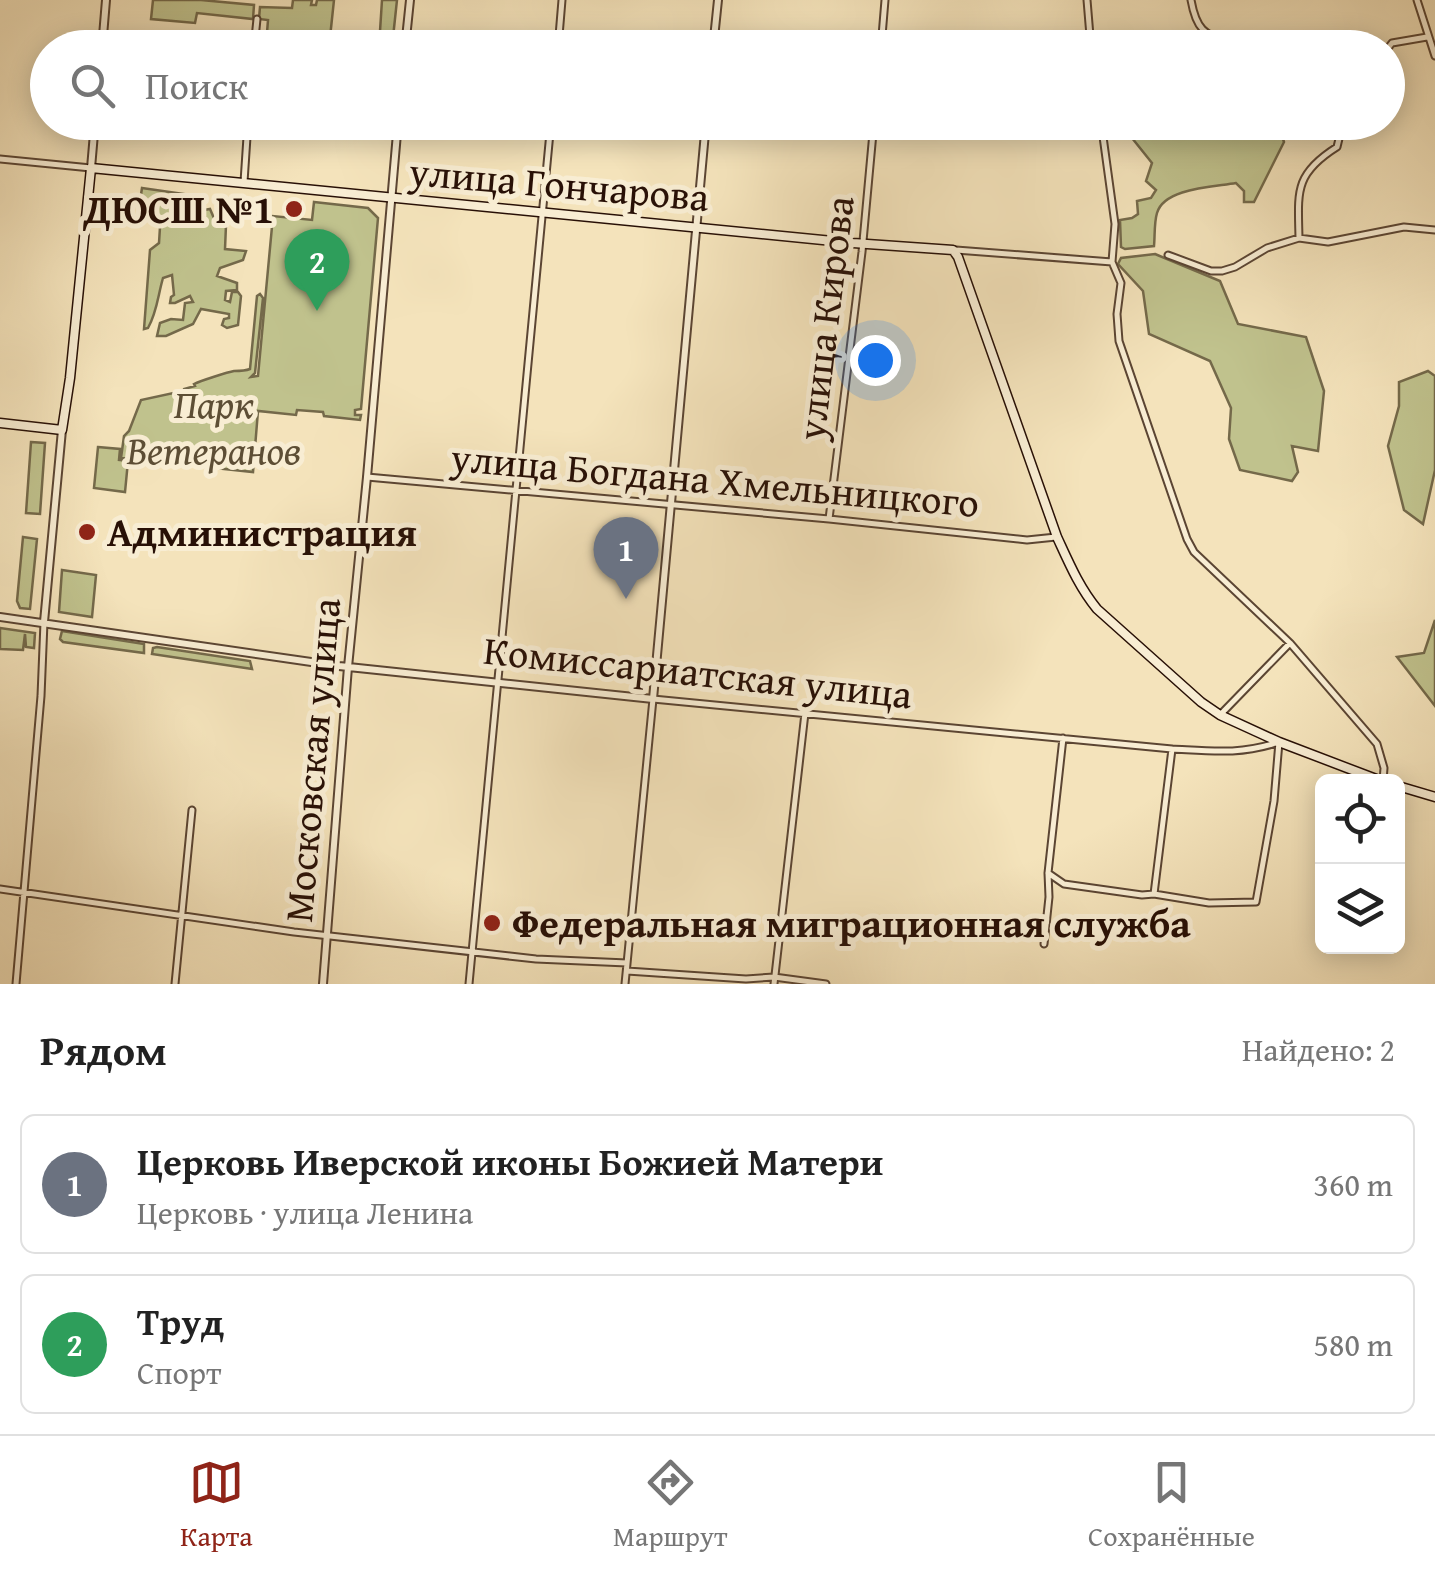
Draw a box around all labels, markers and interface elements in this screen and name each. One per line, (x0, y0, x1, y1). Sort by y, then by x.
search box (30, 30, 1405, 140)
text: Поиск (145, 57, 248, 113)
icon: search (65, 58, 120, 113)
street label: улица Гончарова (406, 141, 711, 226)
place label: ДЮСШ №1 (82, 179, 274, 238)
street label: улица Кирова (780, 192, 869, 444)
marker: ДЮСШ №1 (283, 198, 305, 220)
pin: 2 (284, 228, 350, 311)
your location (850, 335, 901, 386)
park label: Парк Ветеранов (126, 374, 301, 479)
street label: улица Богдана Хмельницкого (447, 427, 982, 532)
place label: Администрация (107, 502, 417, 561)
pin: 1 (594, 516, 658, 599)
marker: Администрация (76, 521, 98, 543)
street label: Московская улица (268, 595, 355, 924)
street label: Комиссариатская улица (481, 620, 915, 723)
map controls (1315, 774, 1405, 954)
button: locate (1315, 774, 1405, 864)
button: layers (1315, 864, 1405, 954)
place label: Федеральная миграционная служба (512, 893, 1191, 952)
marker: Федеральная миграционная служба (481, 912, 503, 934)
text: Рядом (40, 1019, 167, 1080)
text: Найдено: 2 (1242, 1026, 1395, 1073)
text: Церковь Иверской иконы Божией Матери (137, 1133, 883, 1189)
text: 1 (66, 1161, 83, 1208)
text: 360 m (1314, 1161, 1393, 1208)
text: Церковь · улица Ленина (137, 1189, 473, 1236)
text: Труд (137, 1293, 224, 1349)
text: 2 (66, 1321, 83, 1368)
text: 580 m (1314, 1321, 1393, 1368)
text: Спорт (137, 1349, 221, 1396)
tab: Карта (180, 1455, 253, 1556)
tab: Маршрут (613, 1455, 728, 1556)
tab: Сохранённые (1088, 1455, 1255, 1556)

